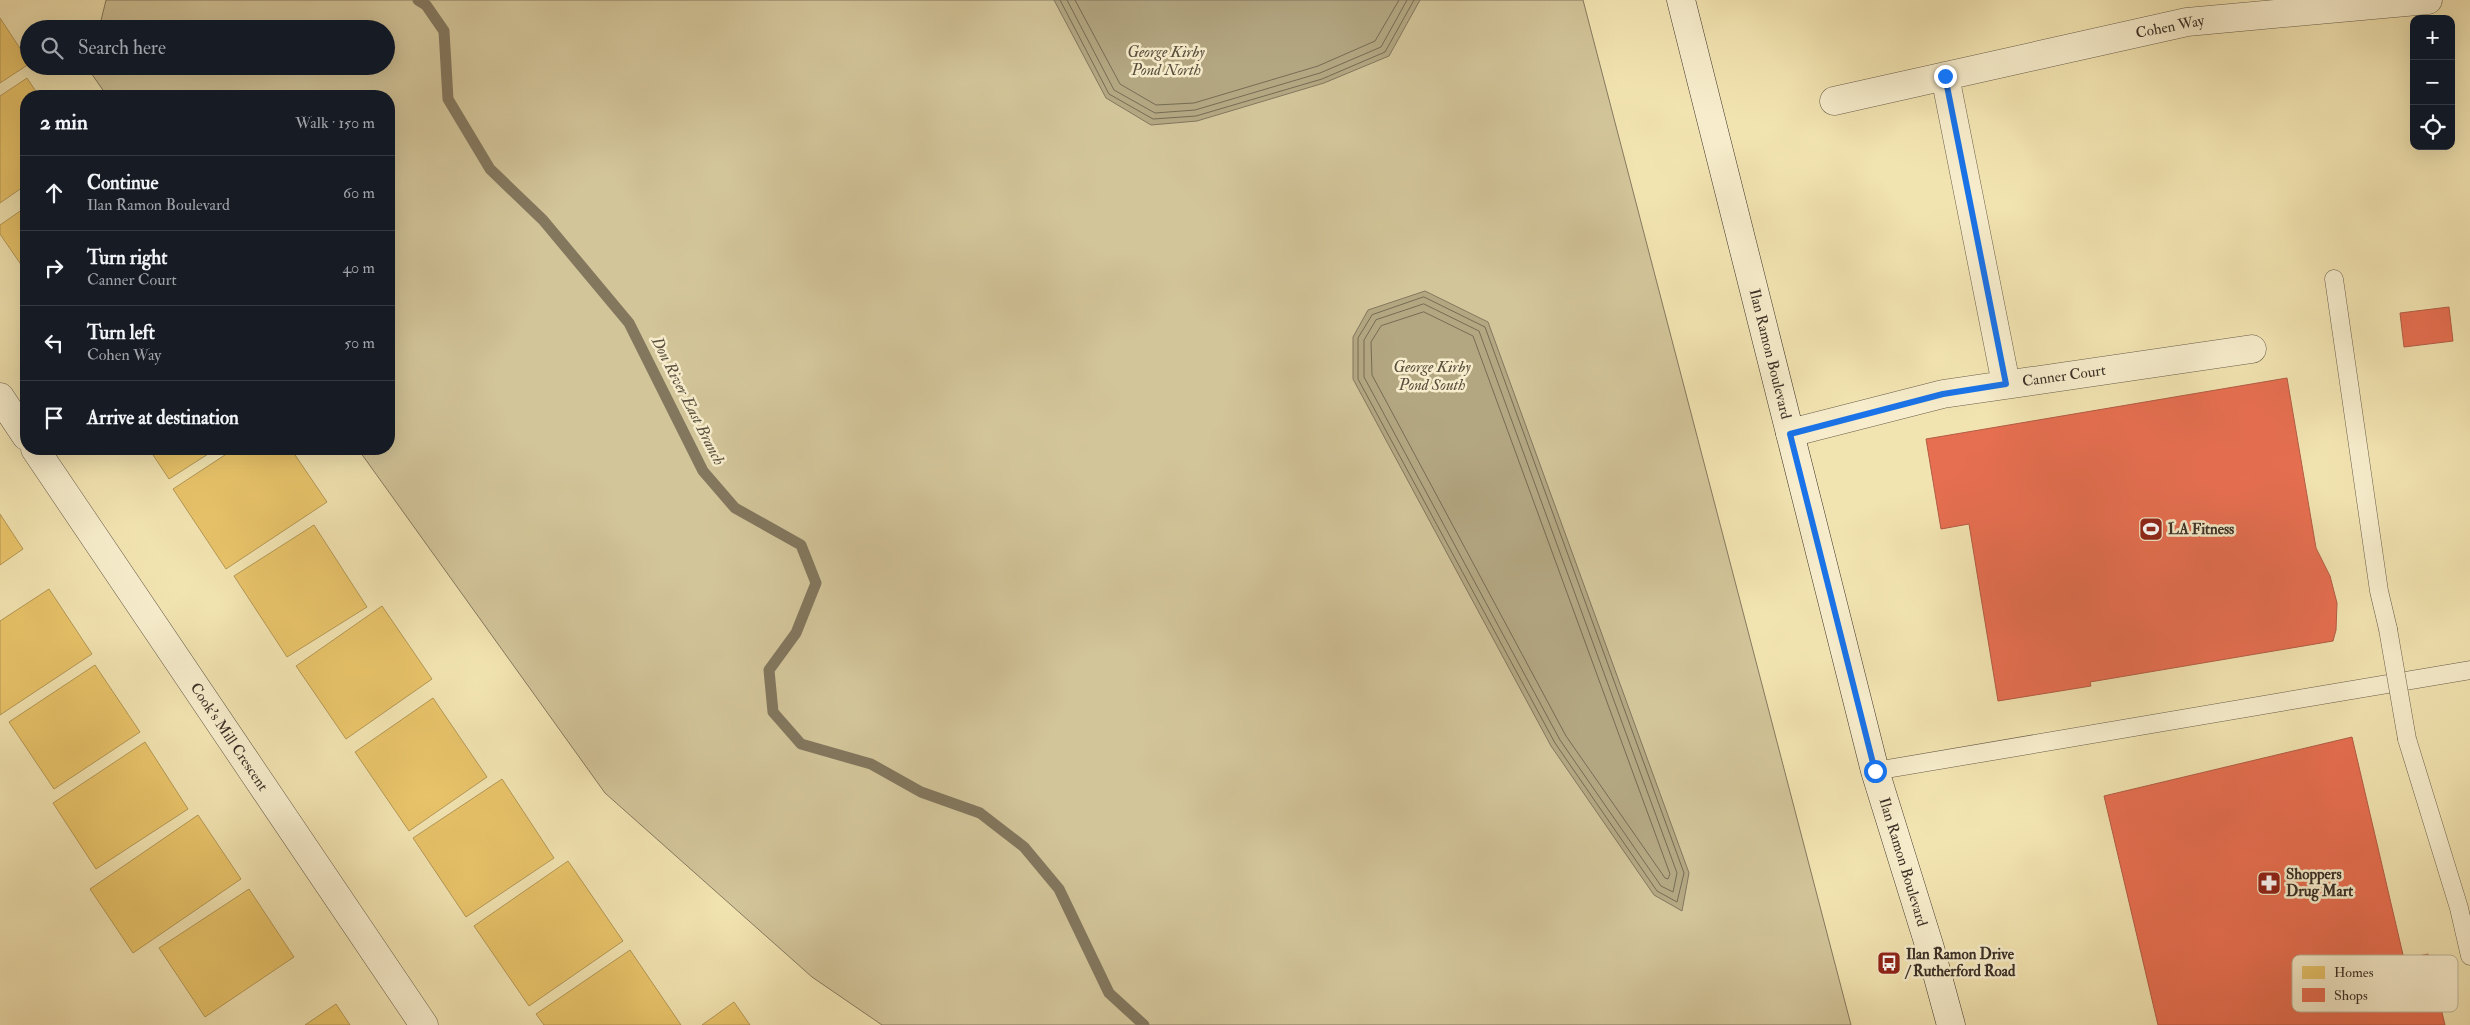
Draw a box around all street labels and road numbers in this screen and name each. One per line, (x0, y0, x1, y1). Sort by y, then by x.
street label: Cohen Way (2134, 11, 2206, 43)
street label: Ilan Ramon Boulevard (1745, 287, 1796, 422)
street label: Canner Court (2021, 361, 2107, 391)
street label: Cook's Mill Crescent (186, 679, 272, 795)
street label: Ilan Ramon Boulevard (1874, 795, 1932, 929)

